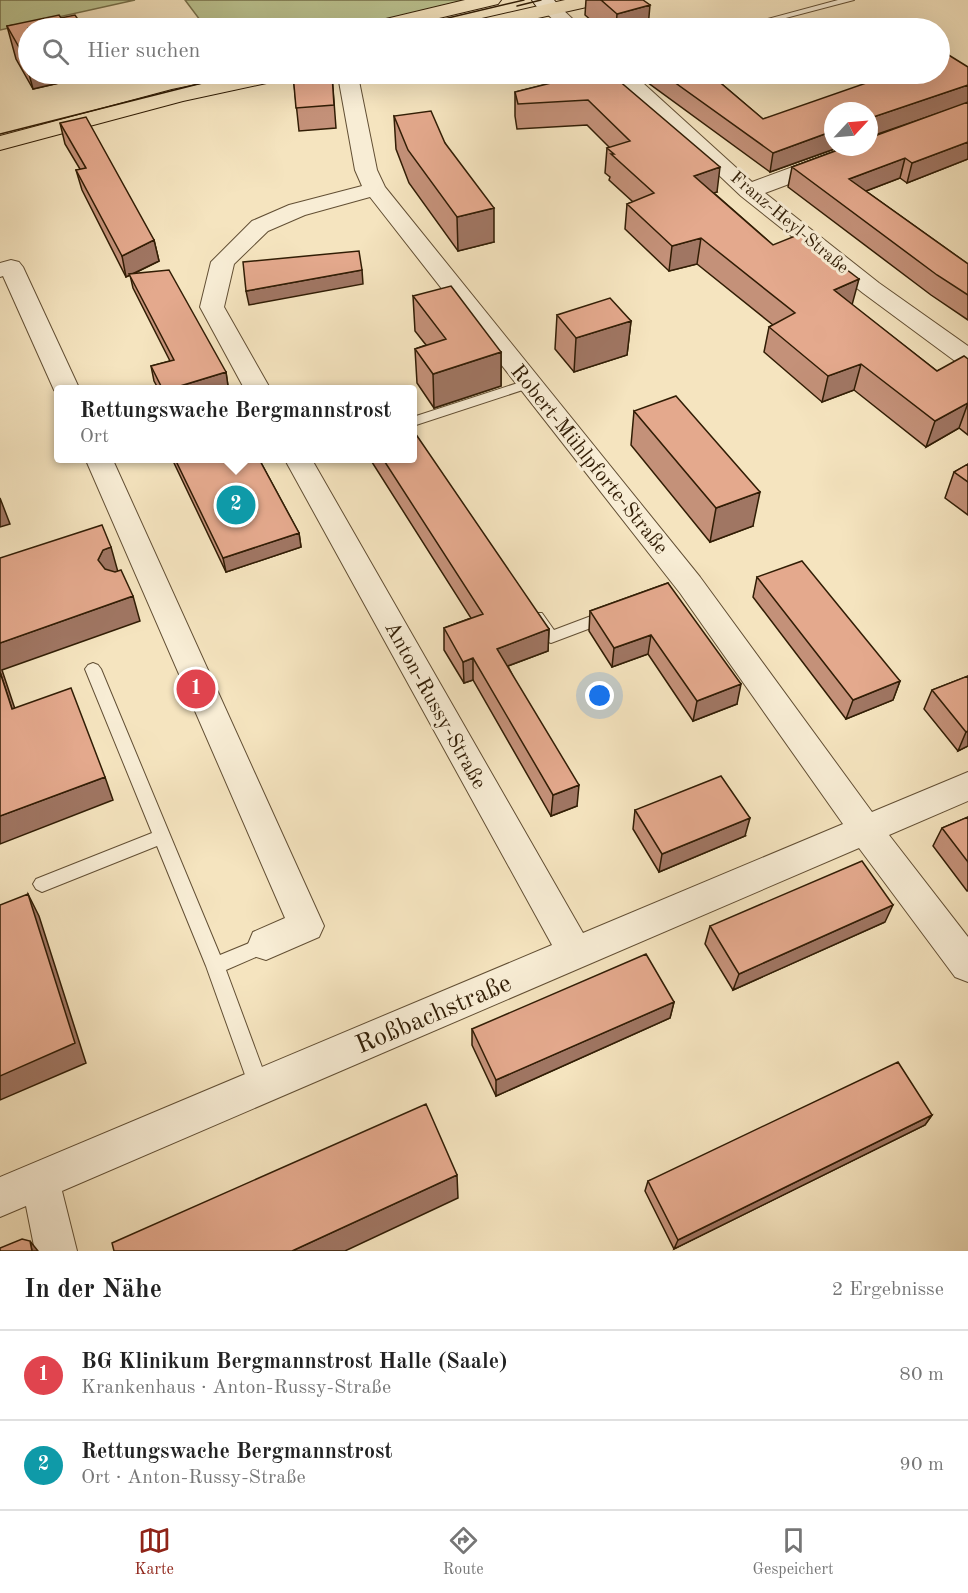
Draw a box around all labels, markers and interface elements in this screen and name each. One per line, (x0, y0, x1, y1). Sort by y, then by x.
search box (18, 18, 950, 84)
icon: search (39, 35, 72, 68)
text: Hier suchen (87, 40, 200, 62)
north arrow (824, 102, 878, 156)
street label: Franz-Heyl-Straße (727, 168, 852, 277)
street label: Robert-Mühlpforte-Straße (506, 361, 672, 559)
popup (54, 385, 417, 463)
text: Rettungswache Bergmannstrost (80, 400, 391, 422)
text: Ort (80, 427, 109, 447)
pin: 2 (216, 482, 256, 528)
street label: Anton-Russy-Straße (380, 619, 489, 793)
pin: 1 (176, 666, 216, 712)
your location (585, 681, 614, 710)
street label: Roßbachstraße (352, 970, 515, 1059)
text: In der Nähe (24, 1277, 162, 1303)
text: 2 Ergebnisse (832, 1280, 944, 1300)
text: BG Klinikum Bergmannstrost Halle (Saale) (81, 1351, 507, 1373)
text: 1 (38, 1365, 49, 1385)
text: 80 m (899, 1365, 944, 1385)
text: Krankenhaus · Anton-Russy-Straße (81, 1378, 391, 1398)
text: Rettungswache Bergmannstrost (81, 1441, 392, 1463)
text: 2 (38, 1455, 49, 1475)
text: 90 m (899, 1455, 944, 1475)
text: Ort · Anton-Russy-Straße (81, 1468, 306, 1488)
tab: Karte (134, 1524, 174, 1580)
tab: Route (443, 1524, 484, 1580)
tab: Gespeichert (753, 1524, 834, 1580)

